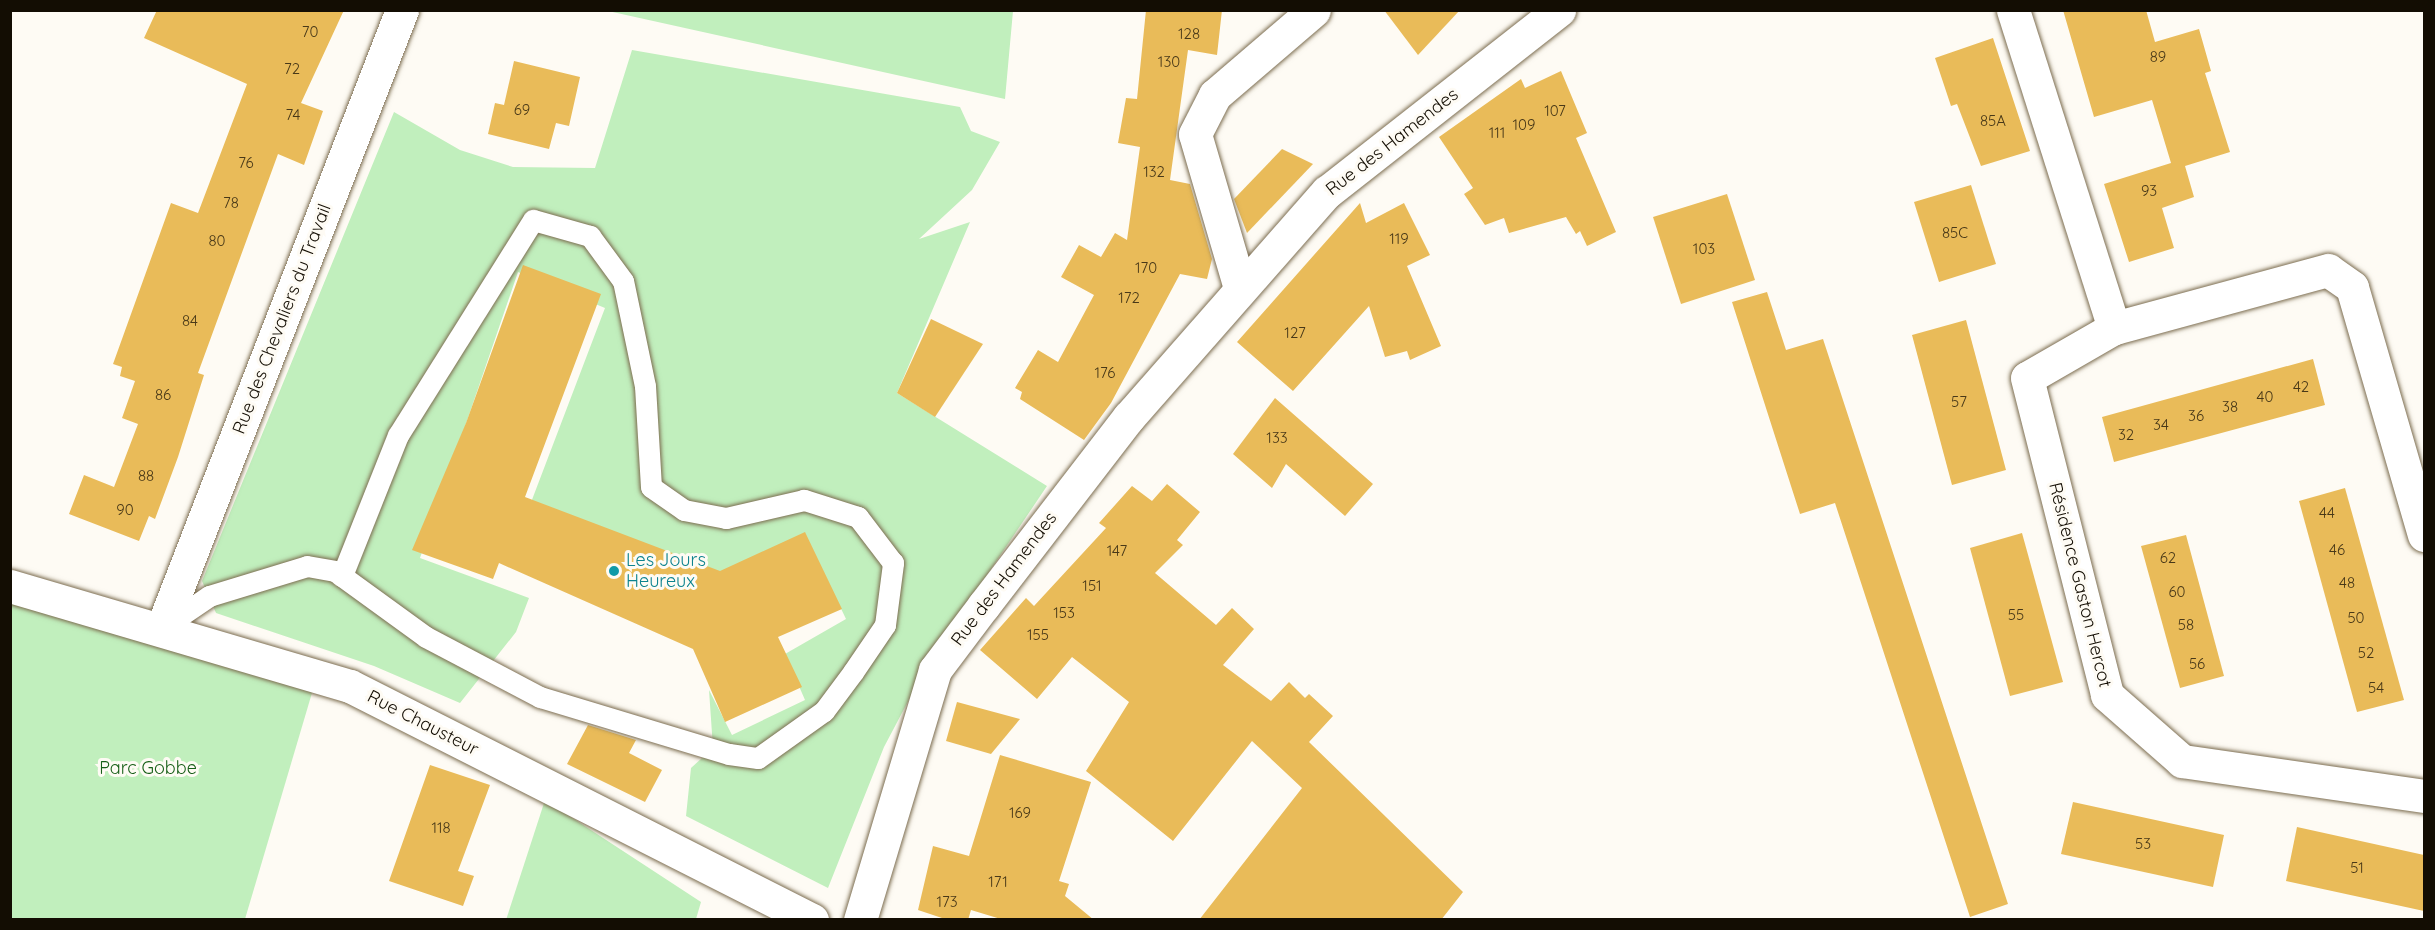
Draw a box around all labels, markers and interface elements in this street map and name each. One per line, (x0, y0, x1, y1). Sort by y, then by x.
house number: 70 (302, 23, 318, 41)
house number: 128 (1178, 25, 1200, 43)
house number: 89 (2150, 48, 2166, 66)
house number: 130 (1158, 53, 1180, 71)
house number: 72 (284, 60, 300, 78)
street label: Rue des Hamendes (1322, 84, 1462, 200)
house number: 69 (514, 101, 530, 119)
house number: 107 (1544, 102, 1566, 120)
house number: 74 (286, 106, 300, 124)
house number: 85A (1980, 112, 2006, 130)
house number: 109 (1513, 116, 1535, 134)
house number: 111 (1489, 124, 1505, 142)
house number: 76 (238, 154, 254, 172)
house number: 132 (1143, 163, 1165, 181)
house number: 93 (2141, 182, 2157, 200)
house number: 78 (223, 194, 239, 212)
street label: Rue des Chevaliers du Travail (228, 201, 336, 437)
house number: 85C (1942, 224, 1968, 242)
house number: 119 (1389, 230, 1409, 248)
house number: 80 (208, 232, 226, 250)
house number: 103 (1693, 240, 1715, 258)
house number: 170 (1135, 259, 1157, 277)
house number: 172 (1118, 289, 1140, 307)
house number: 84 (182, 312, 198, 330)
house number: 127 (1284, 324, 1306, 342)
house number: 176 (1095, 364, 1115, 382)
house number: 42 (2293, 378, 2309, 396)
house number: 86 (155, 386, 171, 404)
house number: 40 (2257, 388, 2273, 406)
house number: 57 (1951, 393, 1967, 411)
house number: 38 (2222, 398, 2238, 416)
house number: 36 (2188, 407, 2204, 425)
house number: 34 (2153, 416, 2169, 434)
house number: 32 (2118, 426, 2134, 444)
house number: 133 (1266, 429, 1288, 447)
house number: 88 (138, 467, 154, 485)
street label: Résidence Gaston Hercot (2044, 480, 2116, 690)
house number: 90 (116, 501, 134, 519)
house number: 44 (2319, 504, 2335, 522)
street label: Rue des Hamendes (947, 508, 1061, 650)
house number: 46 (2329, 541, 2345, 559)
house number: 147 (1107, 542, 1127, 560)
house number: 62 (2160, 549, 2176, 567)
place label: Les Jours Heureux (626, 550, 706, 592)
marker: Les Jours Heureux (607, 564, 621, 578)
house number: 48 (2339, 574, 2355, 592)
house number: 151 (1082, 577, 1102, 595)
house number: 60 (2169, 583, 2185, 601)
house number: 153 (1053, 604, 1075, 622)
house number: 55 (2008, 606, 2024, 624)
house number: 50 (2347, 609, 2365, 627)
house number: 58 (2178, 616, 2194, 634)
house number: 155 (1027, 626, 1049, 644)
house number: 52 (2358, 644, 2374, 662)
house number: 56 (2189, 655, 2205, 673)
house number: 54 (2368, 679, 2384, 697)
street label: Rue Chausteur (364, 686, 482, 760)
park label: Parc Gobbe (99, 757, 197, 779)
house number: 169 (1009, 804, 1031, 822)
house number: 118 (431, 819, 451, 837)
house number: 53 (2135, 835, 2151, 853)
house number: 51 (2350, 859, 2364, 877)
house number: 171 (988, 873, 1008, 891)
house number: 173 (936, 893, 958, 911)

